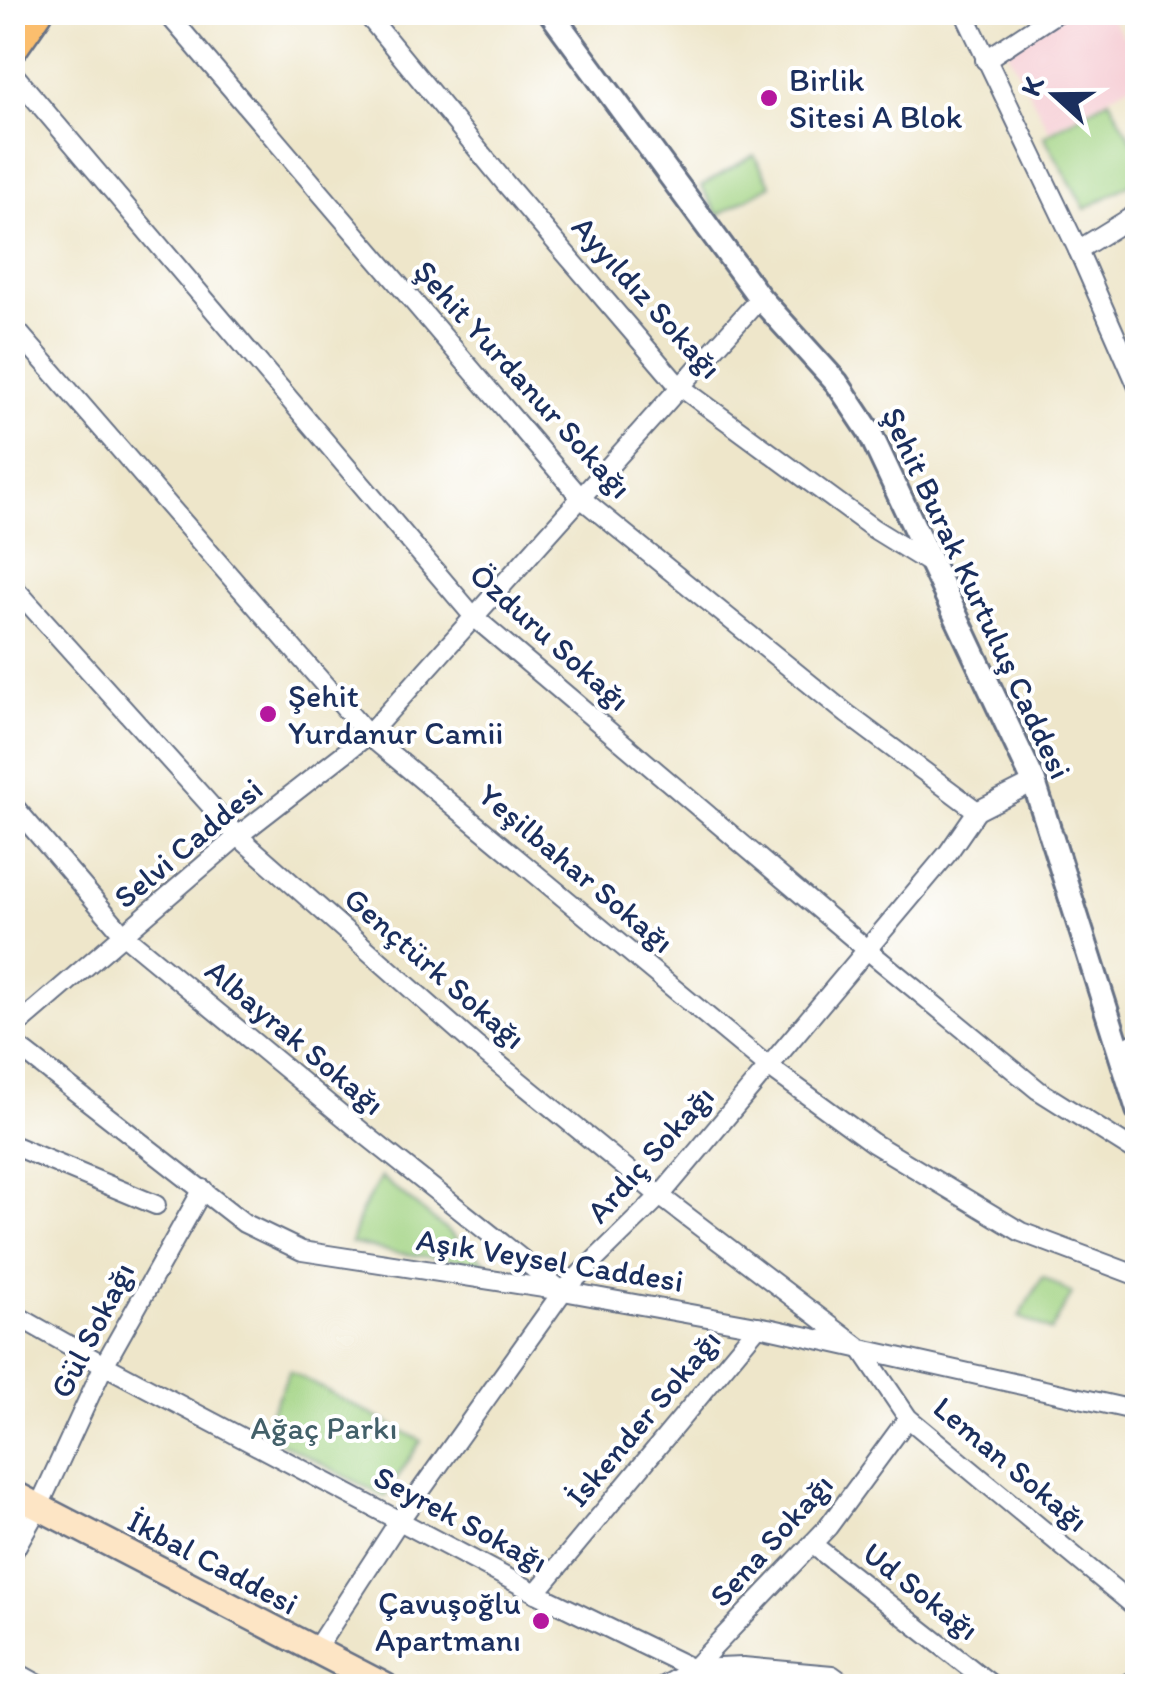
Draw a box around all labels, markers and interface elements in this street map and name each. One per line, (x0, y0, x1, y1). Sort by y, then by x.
north arrow (1005, 45, 1105, 145)
place label: Birlik Sitesi A Blok (789, 61, 963, 136)
text: K (1013, 71, 1051, 100)
marker: Birlik Sitesi A Blok (758, 87, 780, 109)
street label: Ayyıldız Sokağı (564, 208, 730, 386)
street label: Şehit Yurdanur Sokağı (406, 252, 640, 506)
street label: Şehit Burak Kurtuluş Caddesi (874, 401, 1080, 785)
street label: Özduru Sokağı (462, 555, 638, 719)
place label: Şehit Yurdanur Camii (288, 677, 504, 752)
marker: Şehit Yurdanur Camii (257, 703, 279, 725)
street label: Selvi Caddesi (106, 770, 270, 916)
street label: Yeşilbahar Sokağı (470, 775, 682, 961)
street label: Gençtürk Sokağı (337, 879, 533, 1057)
street label: Albayrak Sokağı (198, 951, 392, 1123)
street label: Ardıç Sokağı (578, 1077, 722, 1231)
street label: Aşık Veysel Caddesi (414, 1220, 686, 1300)
street label: Gül Sokağı (42, 1256, 142, 1404)
street label: İskender Sokağı (558, 1321, 728, 1515)
street label: Leman Sokağı (926, 1388, 1096, 1540)
park label: Ağaç Parkı (250, 1409, 398, 1447)
street label: Seyrek Sokağı (368, 1457, 554, 1581)
street label: Sena Sokağı (701, 1466, 841, 1614)
street label: İkbal Caddesi (121, 1501, 305, 1623)
street label: Ud Sokağı (855, 1534, 987, 1648)
place label: Çavuşoğlu Apartmanı (375, 1584, 521, 1659)
marker: Çavuşoğlu Apartmanı (530, 1610, 552, 1632)

